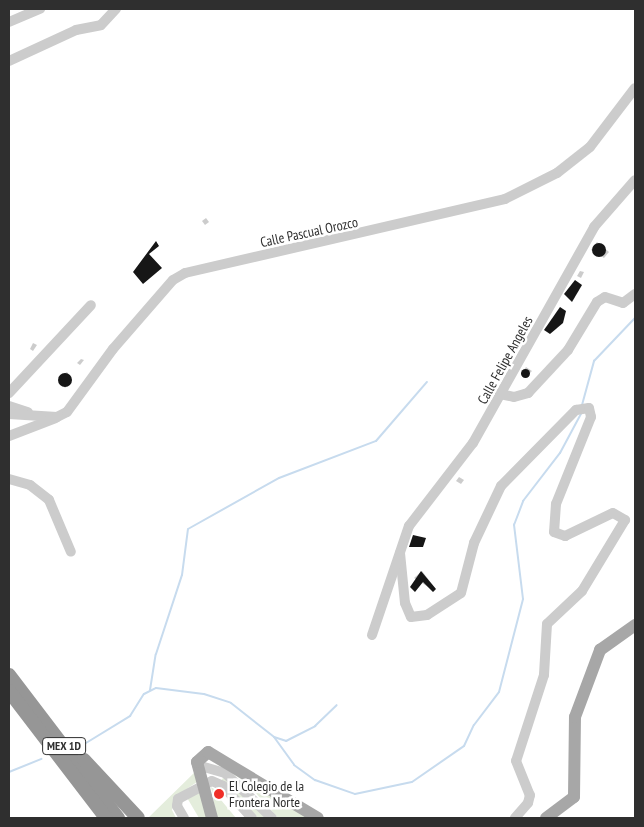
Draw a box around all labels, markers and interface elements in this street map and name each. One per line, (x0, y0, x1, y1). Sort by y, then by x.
street label: Calle Pascual Orozco (259, 213, 359, 251)
street label: Calle Felipe Angeles (474, 313, 536, 407)
road number: MEX 1D (42, 736, 86, 756)
place label: El Colegio de la Frontera Norte (229, 778, 304, 810)
marker: El Colegio de la Frontera Norte (213, 788, 225, 800)

